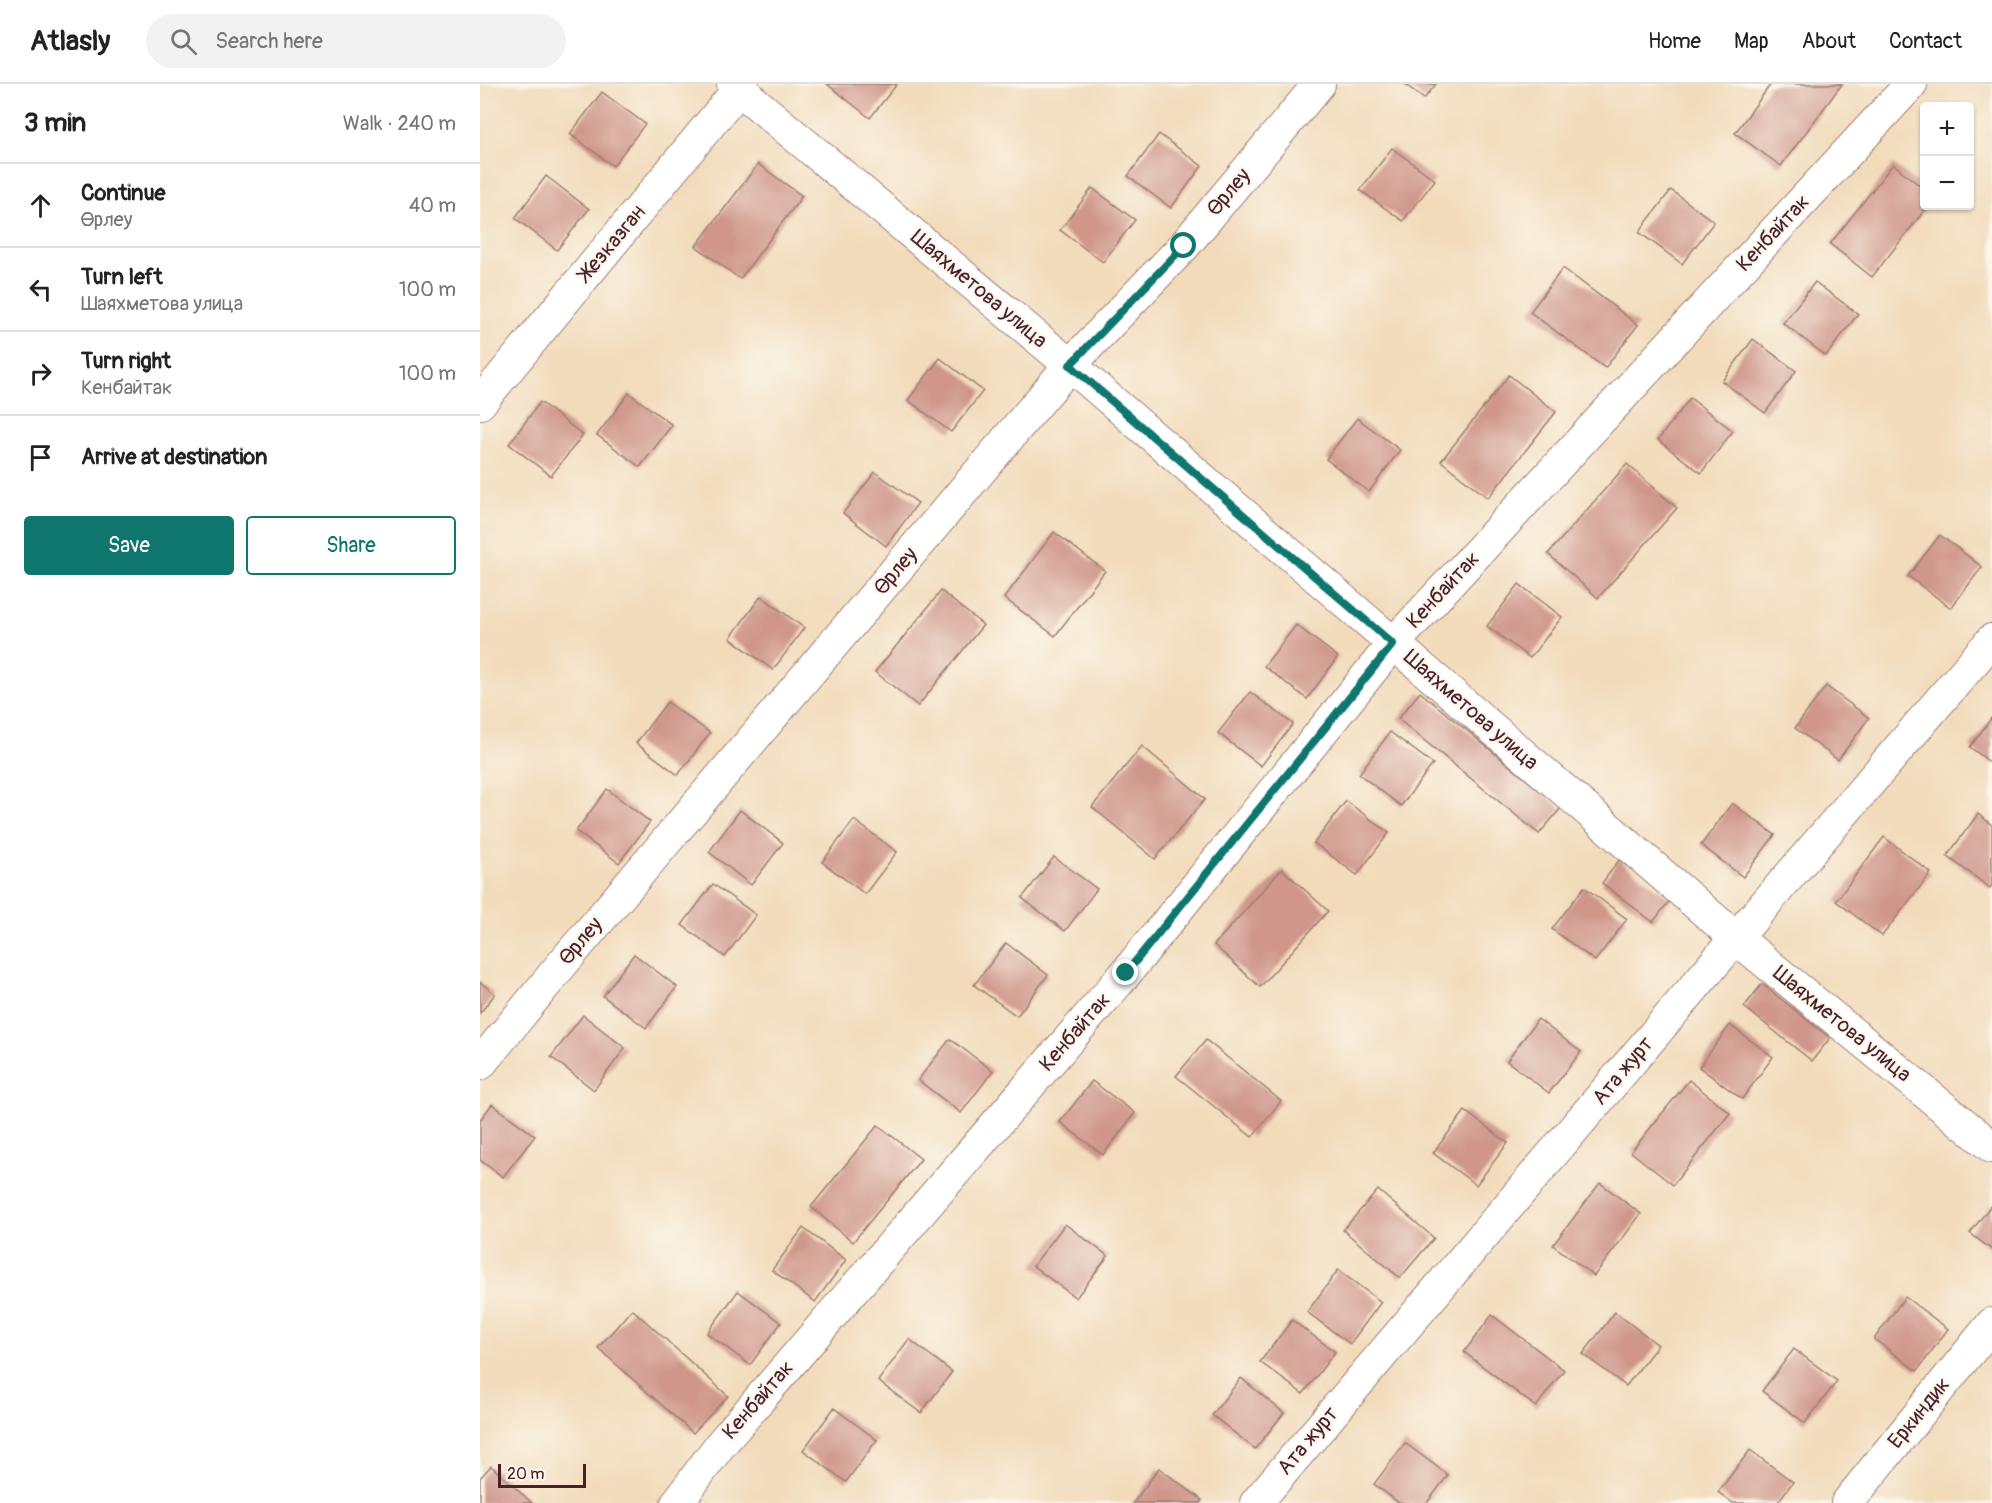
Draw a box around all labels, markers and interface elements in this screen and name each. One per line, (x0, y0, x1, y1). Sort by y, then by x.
search box (146, 14, 566, 68)
text: Atlasly (30, 24, 110, 59)
icon: search (167, 25, 200, 58)
text: Search here (215, 27, 323, 55)
text: Home (1648, 28, 1701, 55)
text: Map (1734, 28, 1769, 55)
text: About (1802, 28, 1856, 55)
text: Contact (1889, 28, 1962, 55)
map controls (1920, 102, 1974, 210)
button: + (1920, 102, 1974, 156)
text: 3 min (24, 107, 86, 139)
text: Walk · 240 m (343, 111, 456, 136)
button: − (1920, 156, 1974, 210)
street label: Өрлеу (1201, 163, 1257, 221)
text: Continue (81, 179, 165, 207)
icon: ahead (24, 189, 57, 222)
street label: Кенбайтак (1730, 189, 1816, 277)
text: 40 m (409, 193, 456, 218)
street label: Жезказган (570, 199, 652, 289)
text: Өрлеу (81, 207, 132, 232)
street label: Шаяхметова улица (905, 224, 1053, 354)
route start (1170, 232, 1196, 258)
text: Turn left (81, 263, 163, 291)
icon: left (24, 273, 57, 306)
text: 100 m (399, 277, 456, 302)
text: Шаяхметова улица (81, 291, 243, 316)
text: Turn right (81, 347, 171, 375)
icon: right (24, 357, 57, 390)
text: 100 m (399, 361, 456, 386)
text: Кенбайтак (81, 375, 172, 400)
icon: arrive (24, 441, 57, 474)
text: Arrive at destination (81, 443, 267, 471)
button: Save (24, 516, 234, 575)
button: Share (246, 516, 456, 575)
street label: Өрлеу (868, 542, 924, 600)
street label: Кенбайтак (1400, 546, 1486, 634)
street label: Шаяхметова улица (1398, 644, 1544, 776)
street label: Өрлеу (553, 912, 609, 970)
route end (1112, 959, 1138, 985)
street label: Шаяхметова улица (1767, 960, 1917, 1088)
street label: Кенбайтак (1033, 987, 1117, 1077)
street label: Ата журт (1587, 1031, 1660, 1111)
street label: Кенбайтак (716, 1355, 800, 1445)
street label: Еркиндик (1882, 1372, 1956, 1454)
street label: Ата журт (1272, 1401, 1345, 1481)
scale bar (498, 1461, 586, 1488)
text: 20 m (507, 1464, 545, 1484)

